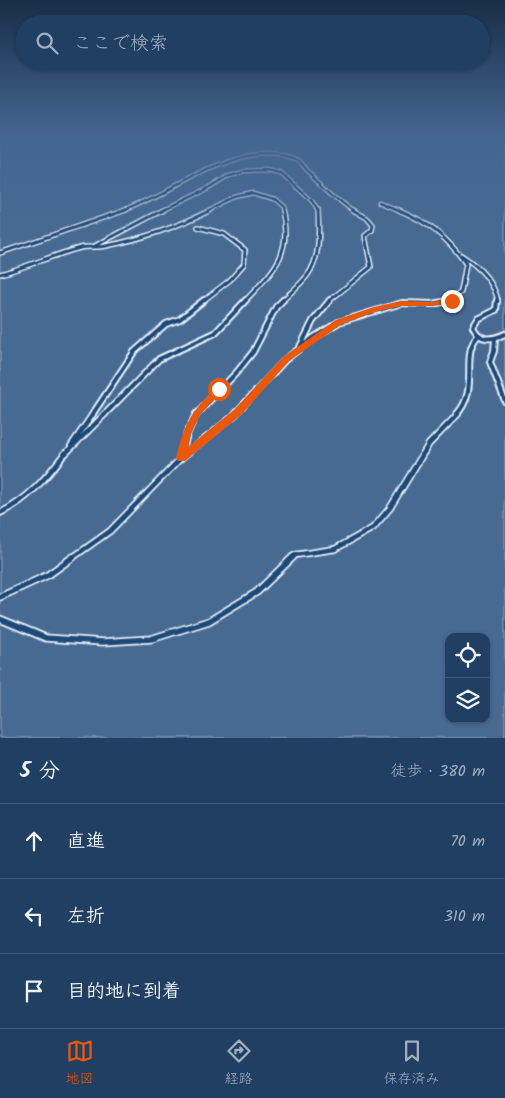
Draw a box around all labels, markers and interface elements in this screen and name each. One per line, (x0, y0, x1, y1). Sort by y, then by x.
search box (15, 15, 490, 70)
icon: search (33, 29, 61, 57)
text: ここで検索 (73, 29, 168, 59)
route end (441, 290, 464, 313)
route start (208, 378, 231, 401)
map controls (445, 633, 490, 723)
button: locate (445, 633, 490, 678)
button: layers (445, 678, 490, 723)
text: 5 分 (20, 755, 60, 788)
text: 徒歩 · 380 m (390, 759, 485, 784)
icon: ahead (20, 827, 48, 855)
text: 直進 (67, 827, 105, 857)
text: 70 m (450, 829, 485, 854)
icon: left (20, 902, 48, 930)
text: 左折 (67, 902, 105, 932)
text: 310 m (444, 904, 485, 929)
icon: arrive (20, 977, 48, 1005)
text: 目的地に到着 (67, 977, 181, 1007)
tab: 地図 (66, 1037, 94, 1090)
tab: 経路 (225, 1037, 253, 1090)
tab: 保存済み (384, 1037, 440, 1090)

